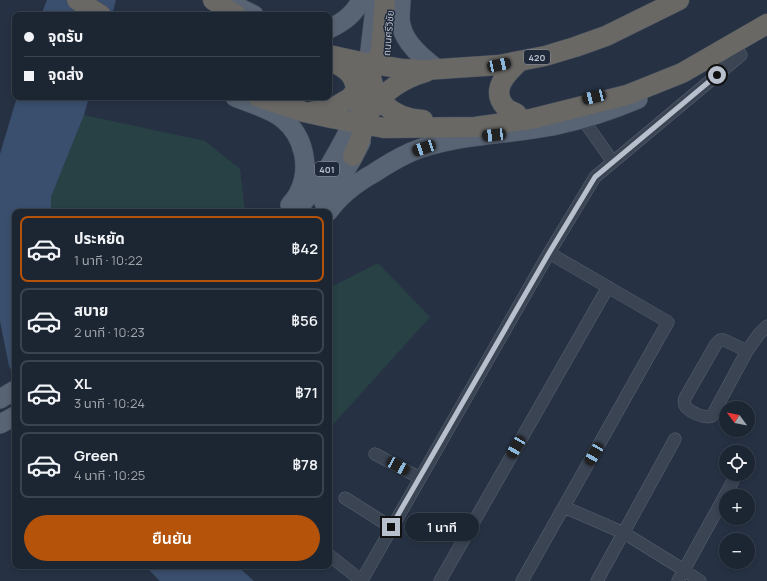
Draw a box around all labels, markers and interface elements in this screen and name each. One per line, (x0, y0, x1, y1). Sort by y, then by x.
street label: ถนนศรีวิชัย (379, 10, 397, 56)
text: จุดรับ (48, 26, 83, 47)
road number: 420 (524, 50, 550, 64)
car (486, 57, 512, 73)
text: จุดส่ง (48, 64, 84, 85)
route start (708, 66, 726, 84)
car (581, 88, 607, 106)
car (481, 128, 507, 142)
car (411, 138, 437, 158)
road number: 401 (315, 162, 339, 176)
text: ประหยัด (74, 228, 125, 249)
icon: car (26, 231, 62, 267)
text: ฿42 (291, 238, 318, 259)
text: 1 นาที · 10:22 (74, 251, 143, 269)
text: สบาย (74, 300, 108, 321)
icon: car (26, 303, 62, 339)
text: ฿56 (291, 310, 318, 331)
text: 2 นาที · 10:23 (74, 323, 145, 341)
text: XL (74, 373, 92, 394)
icon: car (26, 375, 62, 411)
text: ฿71 (295, 382, 318, 403)
text: 3 นาที · 10:24 (74, 394, 145, 412)
north arrow (719, 401, 755, 437)
map controls (719, 401, 755, 569)
car (505, 434, 527, 460)
car (583, 441, 605, 467)
text: Green (74, 445, 118, 466)
button: locate (719, 445, 755, 481)
icon: car (26, 447, 62, 483)
text: ฿78 (292, 454, 318, 475)
car (385, 455, 411, 477)
text: 4 นาที · 10:25 (74, 466, 145, 484)
button: + (719, 489, 755, 525)
callout: 1 นาที (405, 513, 479, 541)
button: ยืนยัน (24, 515, 320, 561)
route end (382, 518, 400, 536)
text: 1 นาที (427, 518, 457, 536)
button: − (719, 533, 755, 569)

